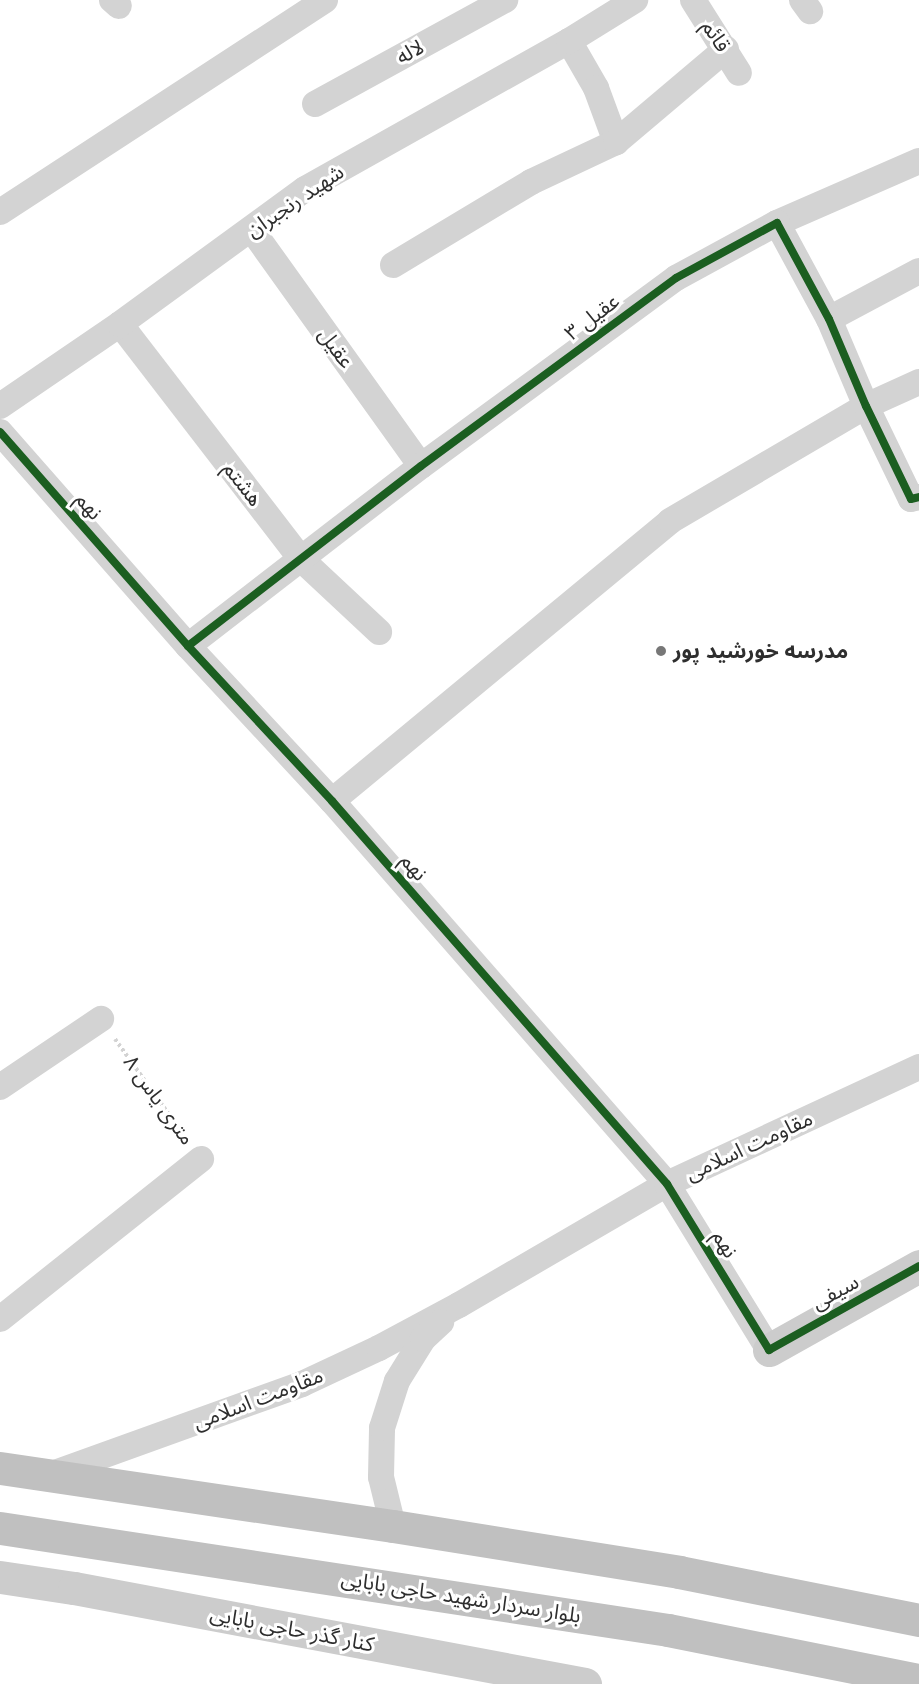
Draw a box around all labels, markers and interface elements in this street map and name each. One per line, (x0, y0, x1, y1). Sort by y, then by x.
street label: قائم (696, 15, 736, 57)
street label: لاله (392, 34, 428, 70)
street label: شهید رنجبران (241, 159, 349, 243)
street label: عقیل ۳ (560, 288, 624, 346)
street label: عقیل (313, 323, 359, 373)
street label: هشتم (218, 457, 268, 511)
street label: نهم (70, 487, 108, 525)
place label: مدرسه خورشید پور (673, 638, 848, 664)
marker: مدرسه خورشید پور (654, 644, 668, 658)
street label: نهم (395, 848, 433, 886)
street label: ۸ متری یاس (118, 1050, 200, 1150)
street label: مقاومت اسلامی (681, 1106, 817, 1186)
street label: نهم (707, 1225, 743, 1263)
street label: سیفی (807, 1269, 863, 1315)
street label: مقاومت اسلامی (189, 1363, 327, 1435)
street label: بلوار سردار شهید حاجی بابایی (339, 1566, 583, 1628)
street label: کنار گذر حاجی بابایی (208, 1601, 376, 1657)

